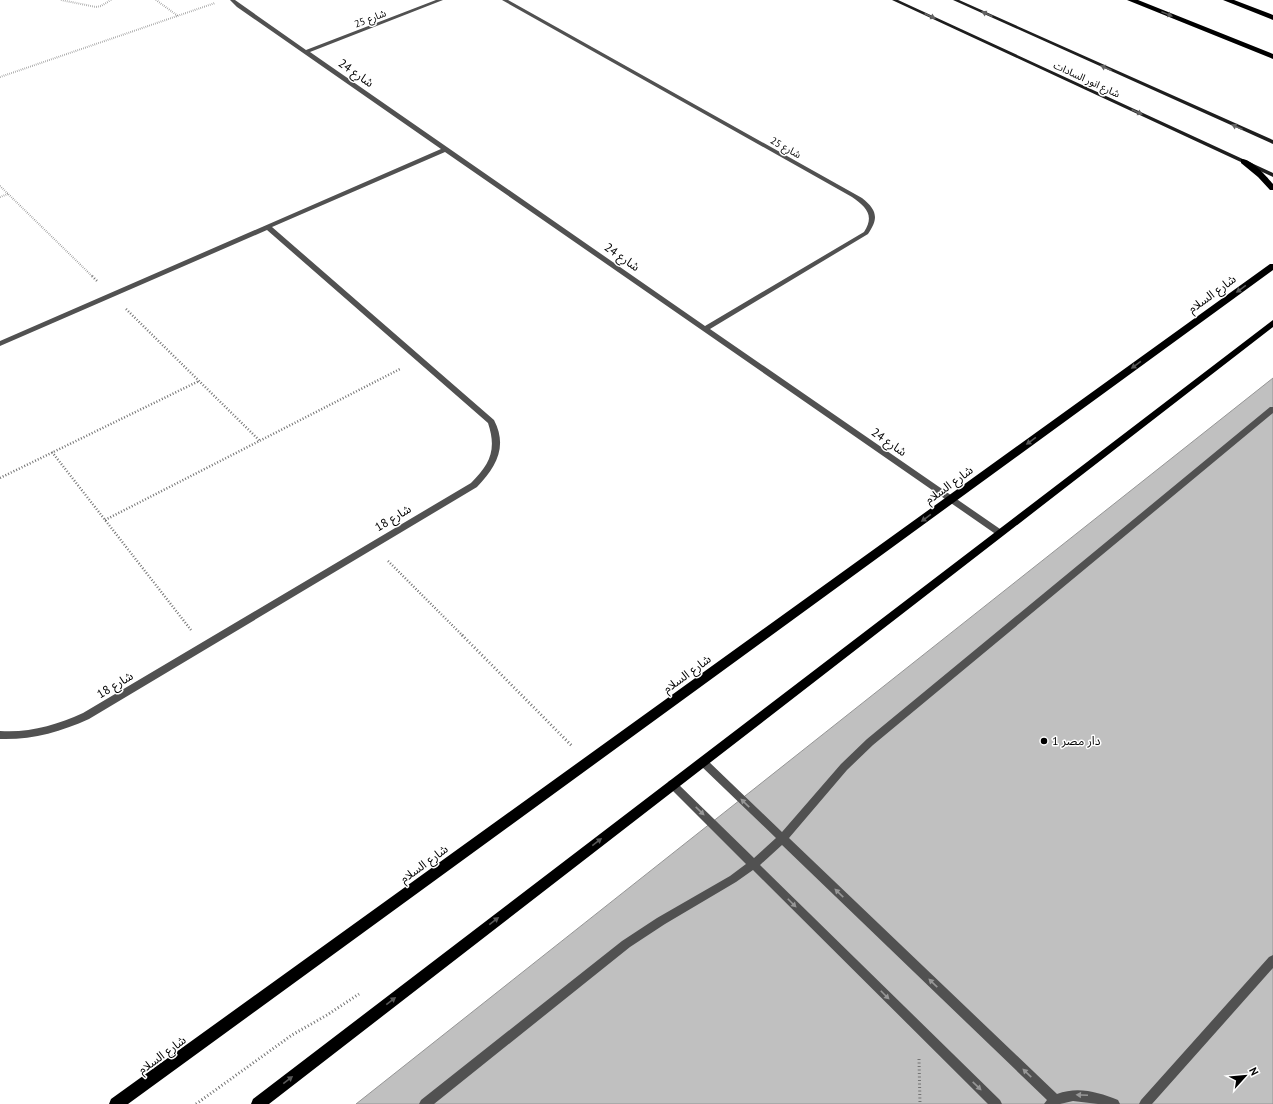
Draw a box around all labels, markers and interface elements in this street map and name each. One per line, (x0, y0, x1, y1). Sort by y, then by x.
street label: شارع 25 (352, 6, 388, 31)
one-way arrow (981, 11, 993, 17)
one-way arrow (1162, 12, 1174, 18)
one-way arrow (924, 13, 935, 19)
street label: شارع 24 (335, 55, 377, 92)
street label: شارع انور السادات (1051, 58, 1122, 101)
one-way arrow (1100, 65, 1112, 71)
one-way arrow (1131, 109, 1142, 115)
one-way arrow (1231, 123, 1243, 129)
street label: شارع 25 (768, 134, 804, 162)
street label: شارع 24 (601, 239, 643, 276)
street label: شارع السلام (1185, 271, 1240, 318)
one-way arrow (1236, 285, 1247, 293)
one-way arrow (1131, 361, 1141, 369)
street label: شارع 24 (868, 424, 910, 461)
one-way arrow (1026, 437, 1036, 445)
street label: شارع السلام (922, 462, 977, 509)
street label: شارع 18 (372, 501, 415, 536)
one-way arrow (920, 514, 931, 522)
street label: شارع السلام (660, 651, 715, 698)
street label: شارع 18 (94, 668, 137, 703)
place label: دار مصر 1 (1052, 733, 1101, 748)
marker: دار مصر 1 (1039, 736, 1049, 746)
one-way arrow (740, 798, 750, 808)
one-way arrow (695, 806, 705, 816)
one-way arrow (592, 838, 603, 846)
street label: شارع السلام (397, 841, 452, 888)
one-way arrow (834, 889, 844, 898)
one-way arrow (787, 898, 797, 908)
one-way arrow (489, 917, 500, 926)
one-way arrow (928, 978, 938, 988)
one-way arrow (880, 990, 890, 999)
one-way arrow (386, 996, 397, 1005)
street label: شارع السلام (135, 1032, 190, 1079)
north arrow (1225, 1056, 1265, 1096)
text: N (1246, 1065, 1262, 1078)
one-way arrow (1022, 1068, 1032, 1078)
one-way arrow (283, 1076, 294, 1084)
one-way arrow (972, 1081, 982, 1091)
one-way arrow (1076, 1092, 1088, 1099)

